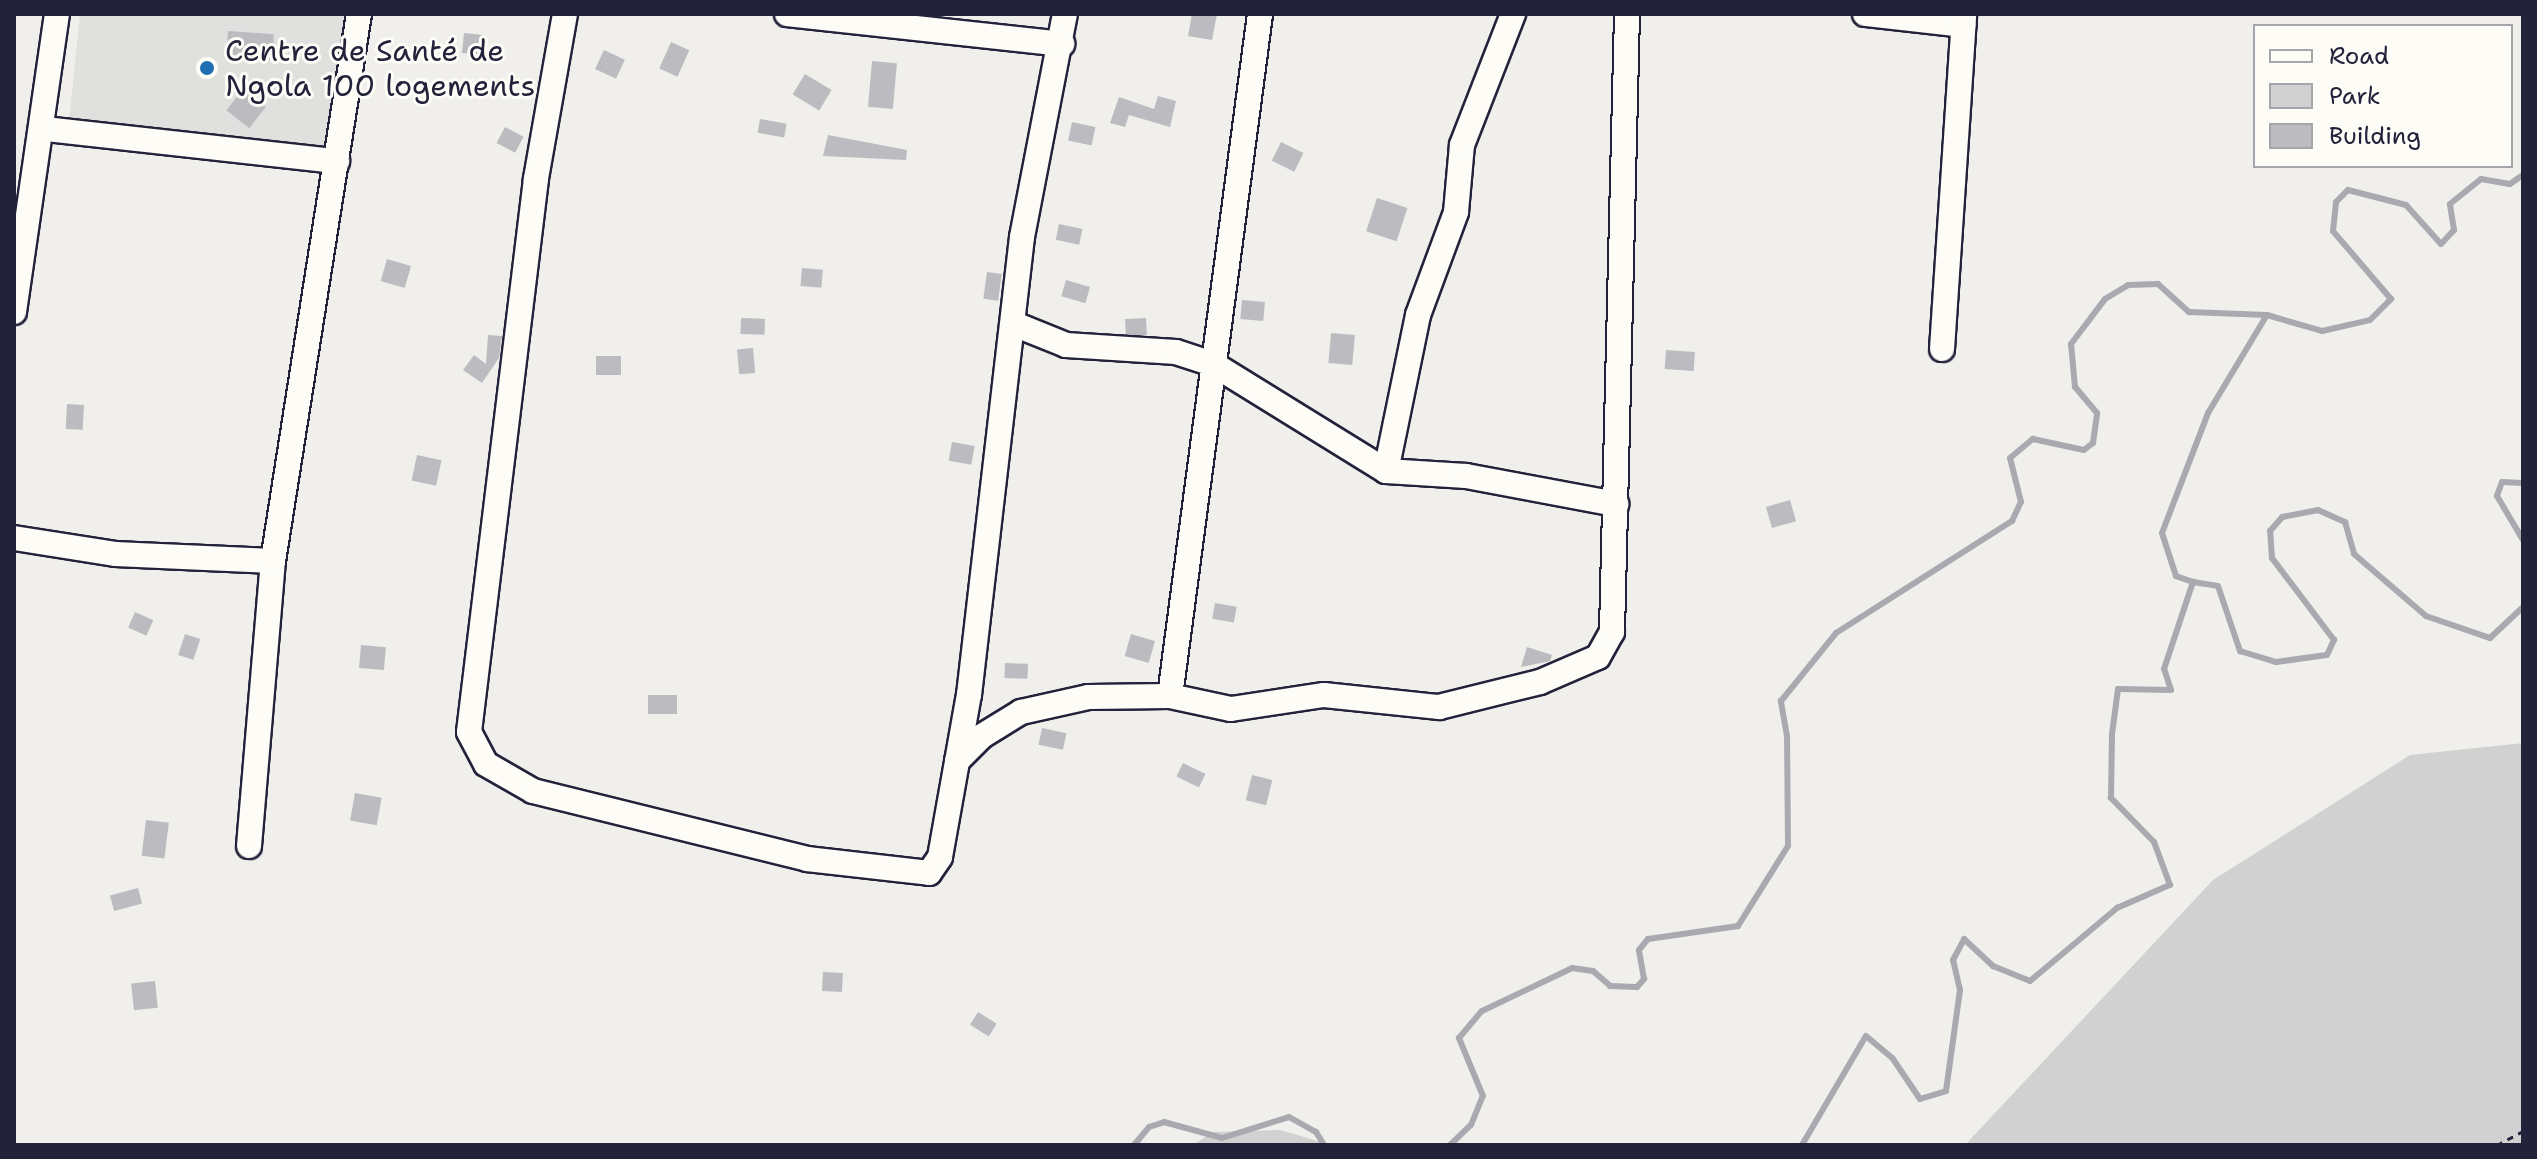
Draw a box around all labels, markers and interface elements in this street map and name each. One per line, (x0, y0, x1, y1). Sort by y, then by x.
legend (2253, 24, 2513, 168)
place label: Centre de Santé de Ngola 100 logements (225, 33, 535, 104)
text: Road (2329, 40, 2389, 72)
marker: Centre de Santé de Ngola 100 logements (196, 57, 218, 79)
text: Park (2329, 80, 2381, 112)
text: Building (2329, 120, 2421, 152)

